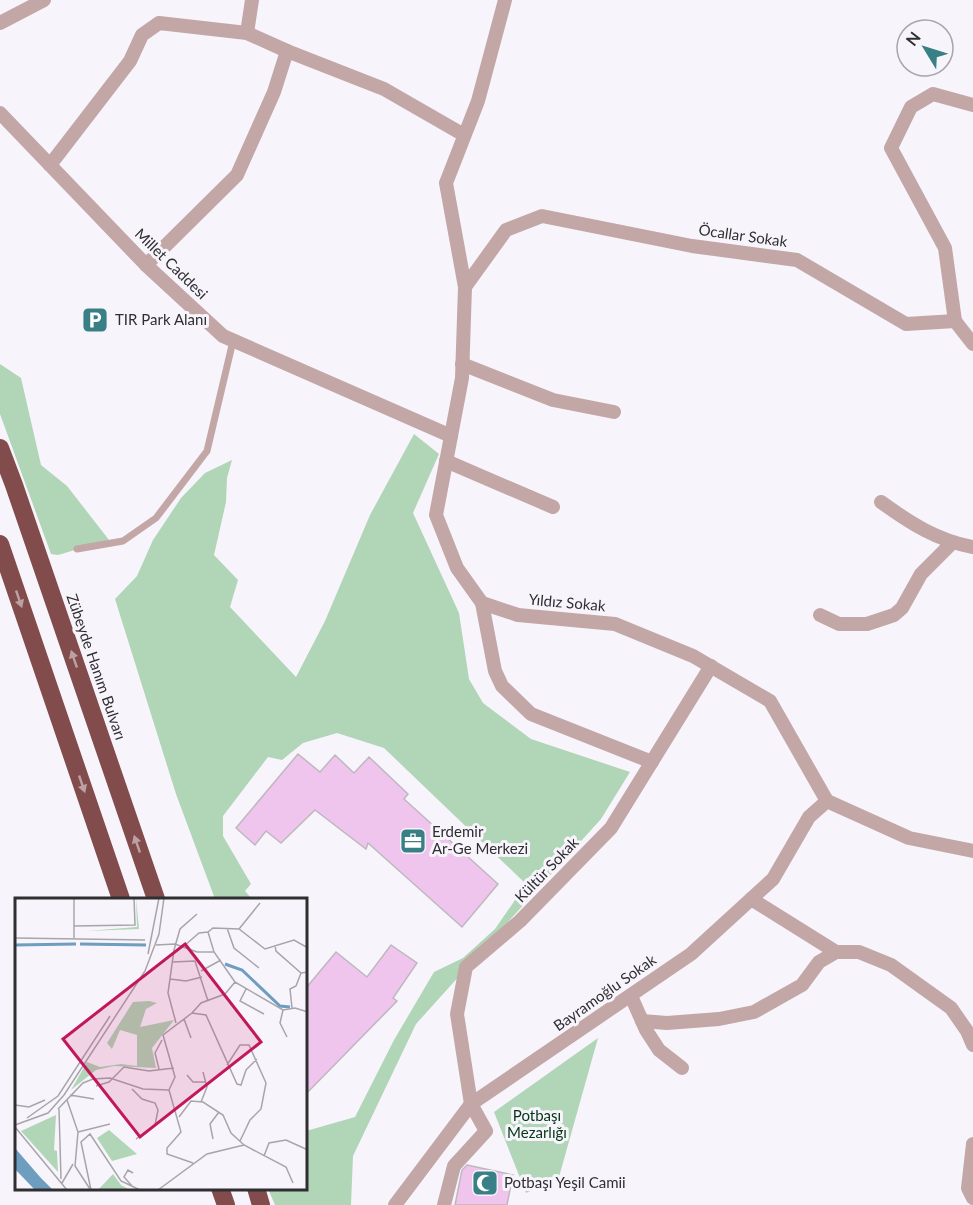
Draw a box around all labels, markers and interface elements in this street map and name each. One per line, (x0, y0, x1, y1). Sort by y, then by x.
north arrow (895, 18, 955, 78)
text: N (902, 28, 924, 49)
street label: Öcallar Sokak (698, 220, 789, 250)
street label: Millet Caddesi (132, 224, 212, 302)
parking icon: TIR Park Alanı (80, 305, 110, 335)
place label: TIR Park Alanı (115, 310, 207, 328)
one-way arrow (15, 590, 24, 608)
street label: Yıldız Sokak (528, 590, 607, 614)
street label: Zübeyde Hanım Bulvarı (63, 591, 130, 742)
one-way arrow (68, 650, 78, 668)
one-way arrow (78, 775, 87, 793)
place label: Erdemir Ar-Ge Merkezi (432, 822, 528, 857)
office icon: Erdemir Ar-Ge Merkezi (398, 826, 428, 856)
street label: Kültür Sokak (511, 833, 582, 906)
one-way arrow (132, 835, 142, 853)
inset map (15, 898, 308, 1190)
street label: Bayramoğlu Sokak (550, 950, 659, 1034)
park label: Potbaşı Mezarlığı (507, 1106, 567, 1141)
mosque icon: Potbaşı Yeşil Camii (470, 1168, 500, 1198)
place label: Potbaşı Yeşil Camii (504, 1173, 626, 1191)

